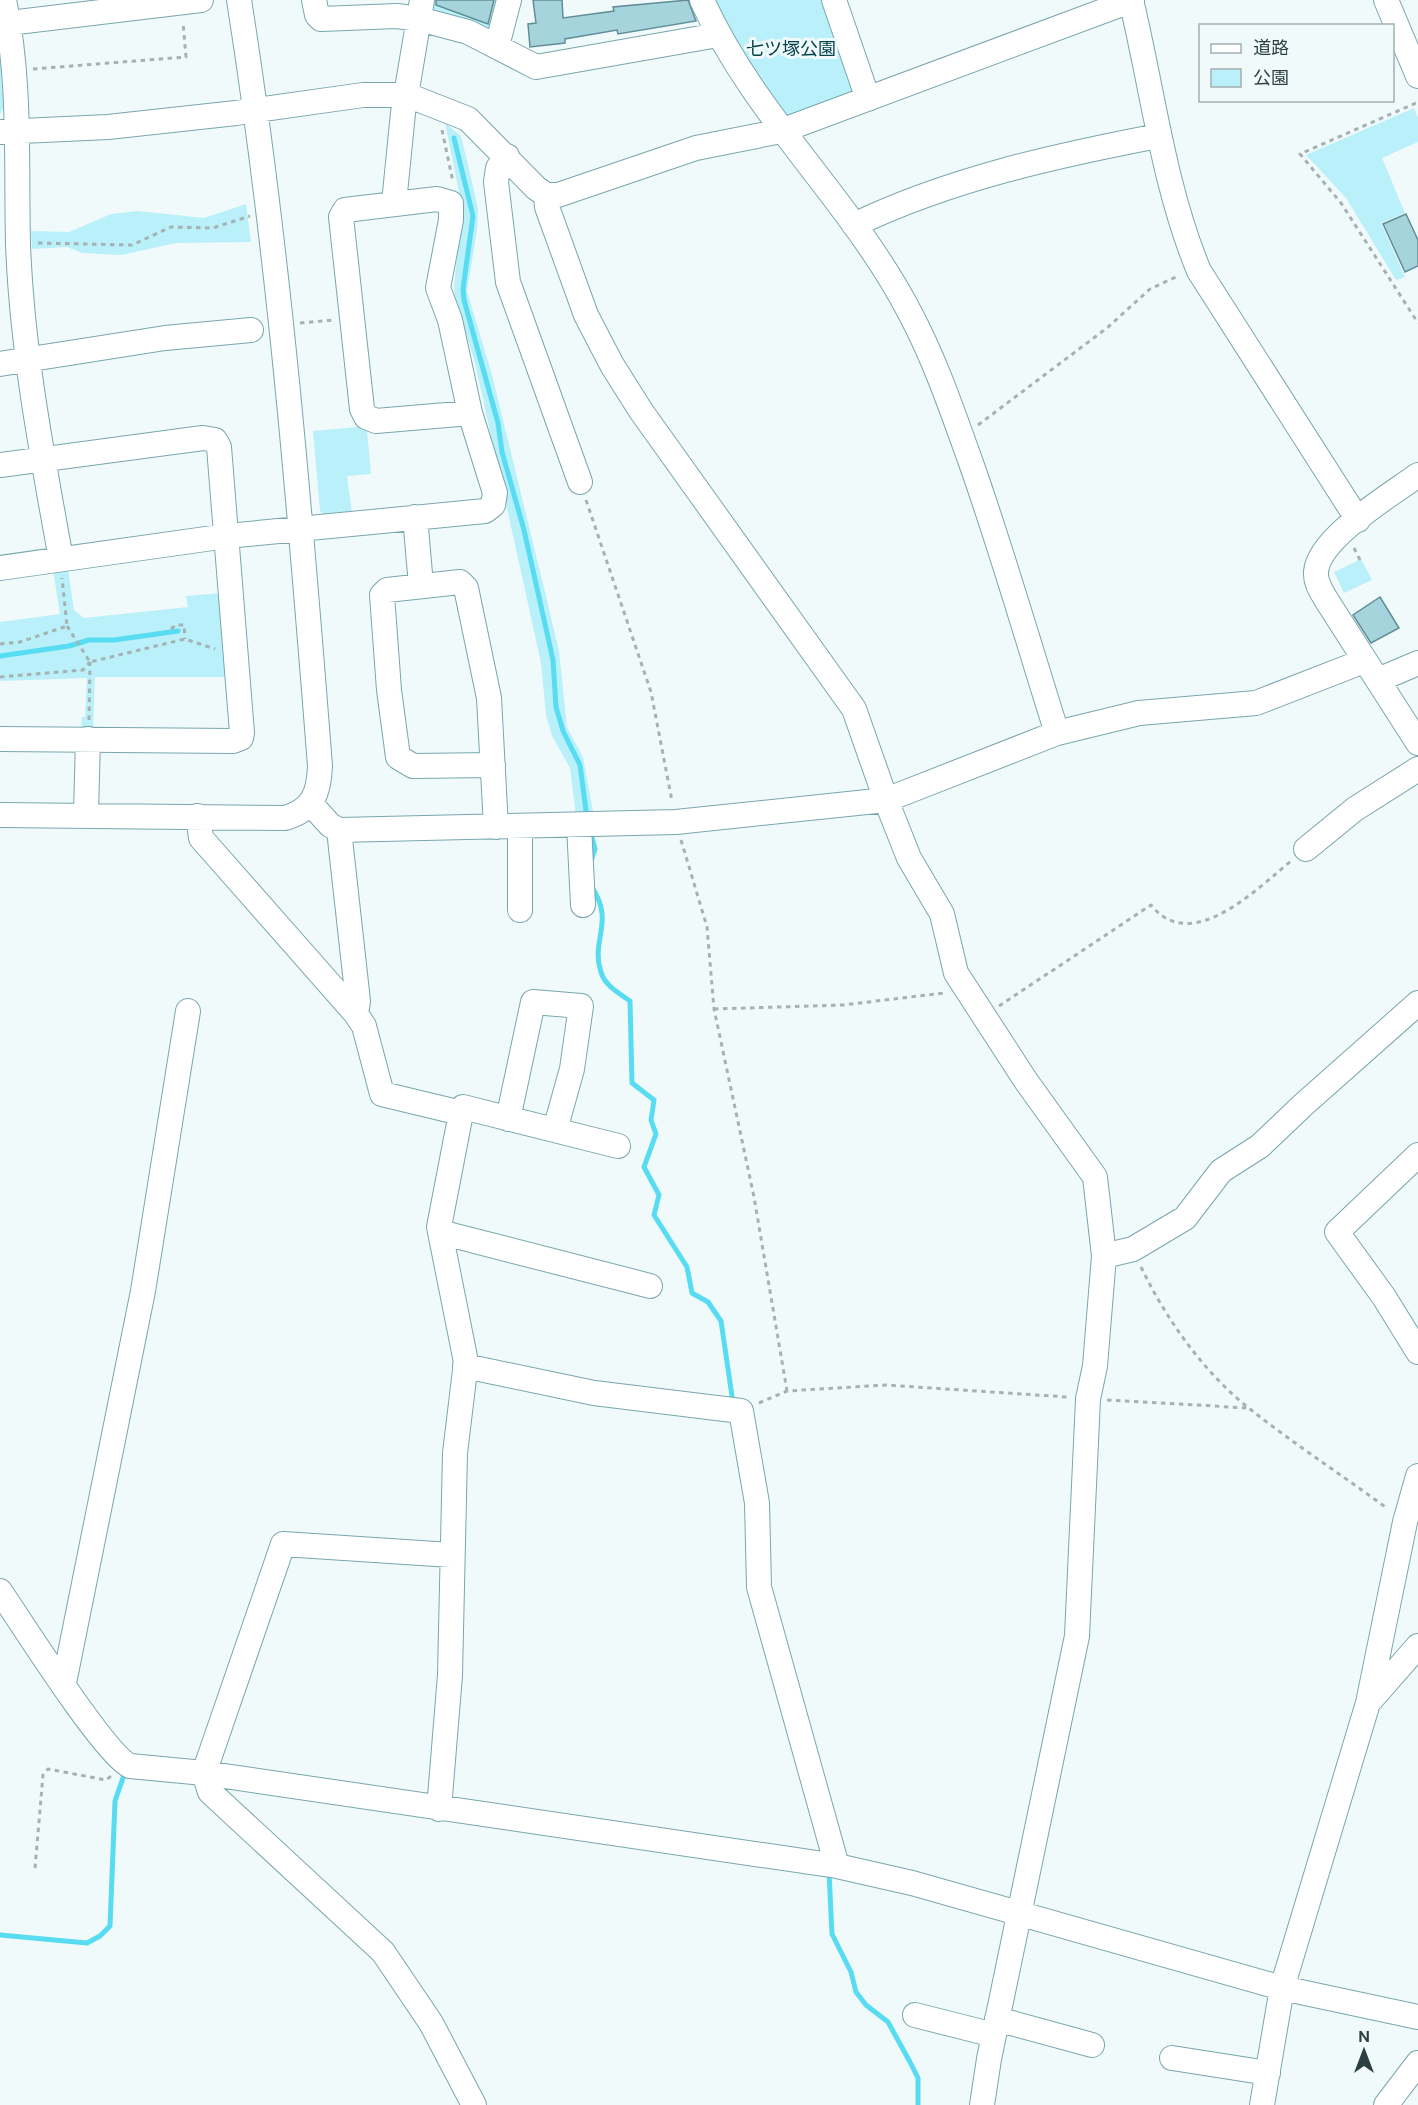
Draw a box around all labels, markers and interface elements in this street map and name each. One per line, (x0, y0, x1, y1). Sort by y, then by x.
legend (1199, 24, 1394, 102)
text: 道路 (1253, 36, 1289, 60)
park label: 七ツ塚公園 (746, 37, 836, 61)
text: 公園 (1253, 66, 1289, 90)
north arrow (1334, 2021, 1394, 2081)
text: N (1358, 2026, 1370, 2047)

